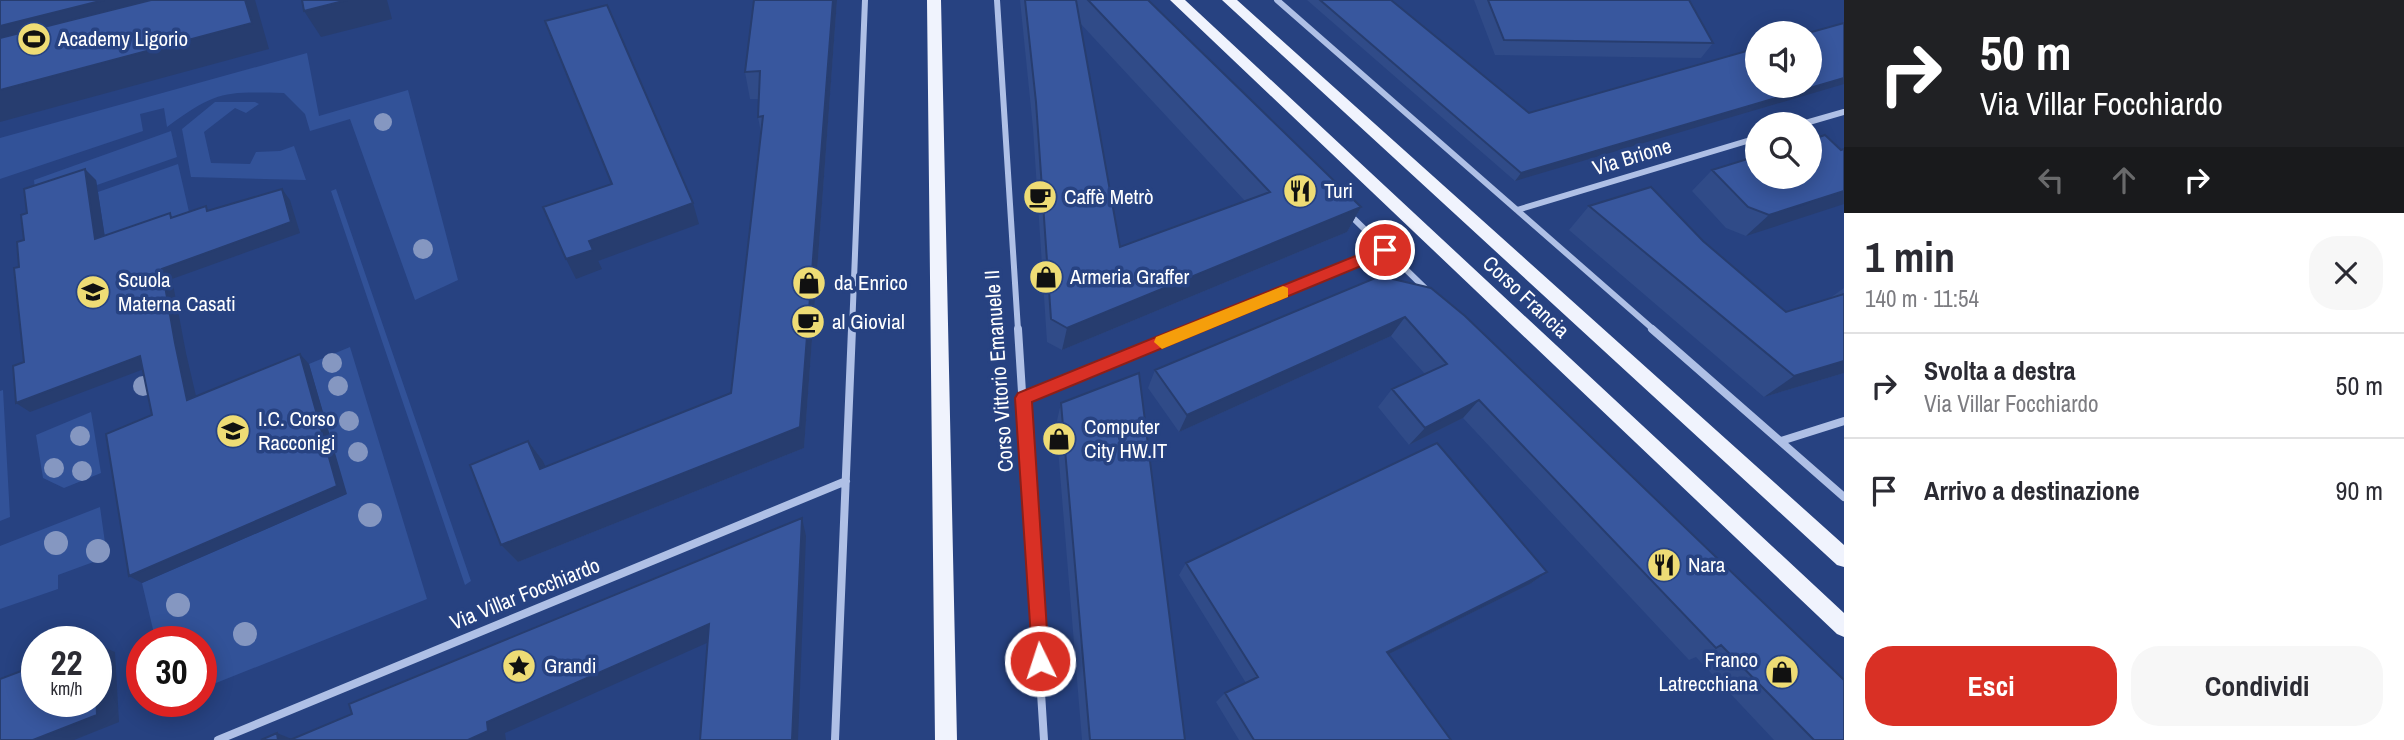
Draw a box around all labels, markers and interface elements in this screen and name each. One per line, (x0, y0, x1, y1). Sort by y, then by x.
text: 50 m (1980, 19, 2072, 85)
sports icon: Academy Ligorio (15, 20, 53, 58)
map controls (1745, 21, 1822, 189)
button: sound (1745, 21, 1822, 98)
place label: Academy Ligorio (57, 24, 188, 53)
icon: right (1865, 28, 1956, 119)
text: Via Villar Focchiardo (1980, 82, 2223, 125)
button: search (1745, 112, 1822, 189)
street label: Via Brione (1589, 131, 1675, 182)
icon: left (2032, 161, 2070, 199)
icon: ahead (2105, 161, 2143, 199)
icon: right (2178, 161, 2216, 199)
restaurant icon: Turi (1281, 172, 1319, 210)
place label: Turi (1324, 176, 1353, 205)
cafe icon: Caffè Metrò (1021, 178, 1059, 216)
place label: Caffè Metrò (1064, 182, 1154, 211)
pin (1355, 220, 1415, 280)
text: 1 min (1865, 229, 1955, 285)
icon: arrive (1366, 231, 1404, 269)
button: close (2309, 236, 2383, 310)
street label: Corso Francia (1477, 249, 1576, 345)
shop icon: Armeria Graffer (1027, 258, 1065, 296)
place label: Armeria Graffer (1069, 262, 1190, 291)
shop icon: da Enrico (790, 264, 828, 302)
place label: Scuola Materna Casati (118, 265, 236, 318)
place label: da Enrico (834, 268, 908, 297)
street label: Corso Vittorio Emanuele II (977, 269, 1020, 473)
school or university icon: Scuola Materna Casati (74, 273, 112, 311)
text: 140 m · 11:54 (1865, 283, 1979, 314)
cafe icon: al Giovial (789, 303, 827, 341)
place label: al Giovial (832, 307, 905, 336)
text: Svolta a destra (1924, 353, 2076, 388)
icon: right (1865, 367, 1903, 405)
text: 50 m (2336, 368, 2383, 403)
text: Via Villar Focchiardo (1924, 388, 2099, 419)
place label: I.C. Corso Racconigi (258, 404, 336, 457)
school or university icon: I.C. Corso Racconigi (214, 412, 252, 450)
place label: Computer City HW.IT (1084, 412, 1168, 465)
shop icon: Computer City HW.IT (1040, 420, 1078, 458)
icon: arrive (1865, 472, 1903, 510)
text: Arrivo a destinazione (1924, 473, 2140, 508)
text: 90 m (2336, 473, 2383, 508)
restaurant icon: Nara (1645, 546, 1683, 584)
street label: Via Villar Focchiardo (445, 550, 604, 637)
place label: Nara (1688, 550, 1726, 579)
position arrow (1003, 624, 1077, 698)
speed limit sign: 30 (126, 626, 217, 717)
text: 22 (51, 639, 82, 686)
place label: Franco Latrecchiana (1658, 645, 1758, 698)
button: Esci (1865, 646, 2117, 726)
button: Condividi (2131, 646, 2383, 726)
place icon: Grandi (500, 647, 538, 685)
place label: Grandi (544, 651, 597, 680)
shop icon: Franco Latrecchiana (1763, 653, 1801, 691)
text: km/h (51, 676, 83, 701)

